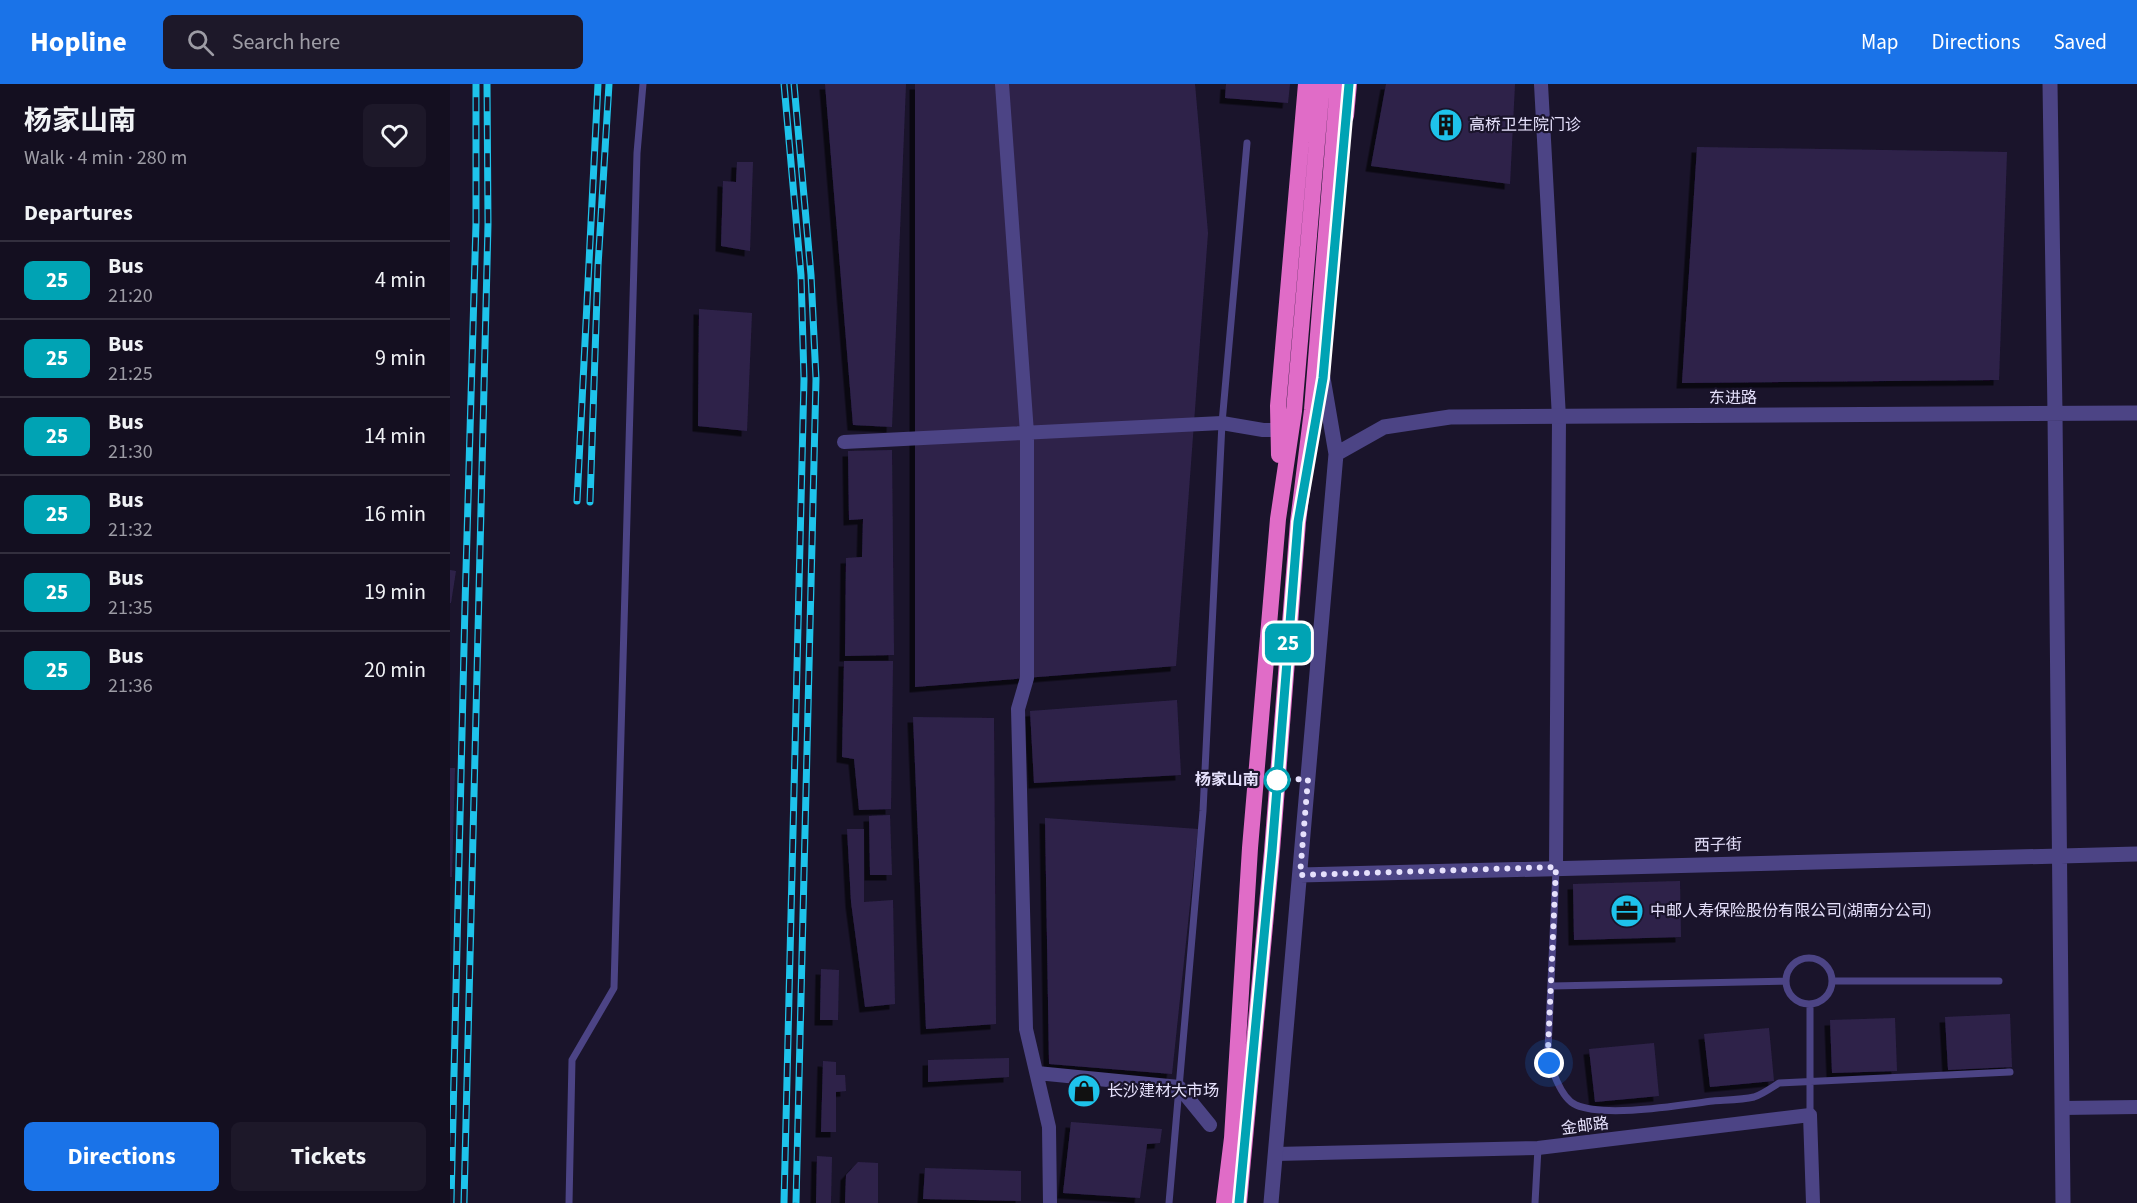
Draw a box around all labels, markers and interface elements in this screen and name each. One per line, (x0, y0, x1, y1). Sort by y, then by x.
search box (163, 15, 583, 69)
text: Hopline (30, 22, 127, 62)
icon: search (184, 26, 217, 59)
text: Search here (232, 26, 340, 58)
text: Map (1861, 27, 1899, 57)
text: Directions (1932, 27, 2020, 57)
text: Saved (2053, 27, 2107, 57)
text: 杨家山南 (24, 101, 136, 141)
button: heart (363, 104, 426, 167)
building icon: 高桥卫生院门诊 (1428, 107, 1464, 143)
place label: 高桥卫生院门诊 (1469, 114, 1581, 136)
text: Walk · 4 min · 280 m (24, 144, 187, 172)
text: Departures (24, 197, 133, 229)
text: Bus (108, 250, 144, 282)
text: 4 min (375, 264, 426, 296)
text: 25 (46, 265, 68, 295)
text: 21:20 (108, 282, 153, 310)
text: Bus (108, 328, 144, 360)
text: 9 min (375, 342, 426, 374)
text: 25 (46, 343, 68, 373)
text: 21:25 (108, 360, 153, 388)
street label: 东进路 (1709, 387, 1757, 409)
text: Bus (108, 406, 144, 438)
text: 14 min (364, 420, 426, 452)
text: 25 (46, 421, 68, 451)
text: 21:30 (108, 438, 153, 466)
text: Bus (108, 484, 144, 516)
text: 16 min (364, 498, 426, 530)
text: 25 (46, 499, 68, 529)
text: 21:32 (108, 516, 153, 544)
text: Bus (108, 562, 144, 594)
text: 19 min (364, 576, 426, 608)
text: 25 (46, 577, 68, 607)
text: 21:35 (108, 594, 153, 622)
line badge: 25 (1261, 624, 1315, 662)
text: 25 (1277, 628, 1299, 658)
text: Bus (108, 640, 144, 672)
text: 20 min (364, 654, 426, 686)
text: 25 (46, 655, 68, 685)
text: 21:36 (108, 672, 153, 700)
marker: 杨家山南 (1264, 767, 1290, 793)
place label: 杨家山南 (1195, 769, 1259, 791)
street label: 西子街 (1694, 834, 1742, 856)
office icon: 中邮人寿保险股份有限公司(湖南分公司) (1609, 893, 1645, 929)
place label: 中邮人寿保险股份有限公司(湖南分公司) (1650, 900, 1932, 922)
your location (1534, 1048, 1564, 1078)
shop icon: 长沙建材大市场 (1066, 1073, 1102, 1109)
place label: 长沙建材大市场 (1107, 1080, 1219, 1102)
street label: 金邮路 (1560, 1112, 1610, 1140)
button: Directions (24, 1122, 219, 1191)
button: Tickets (231, 1122, 426, 1191)

